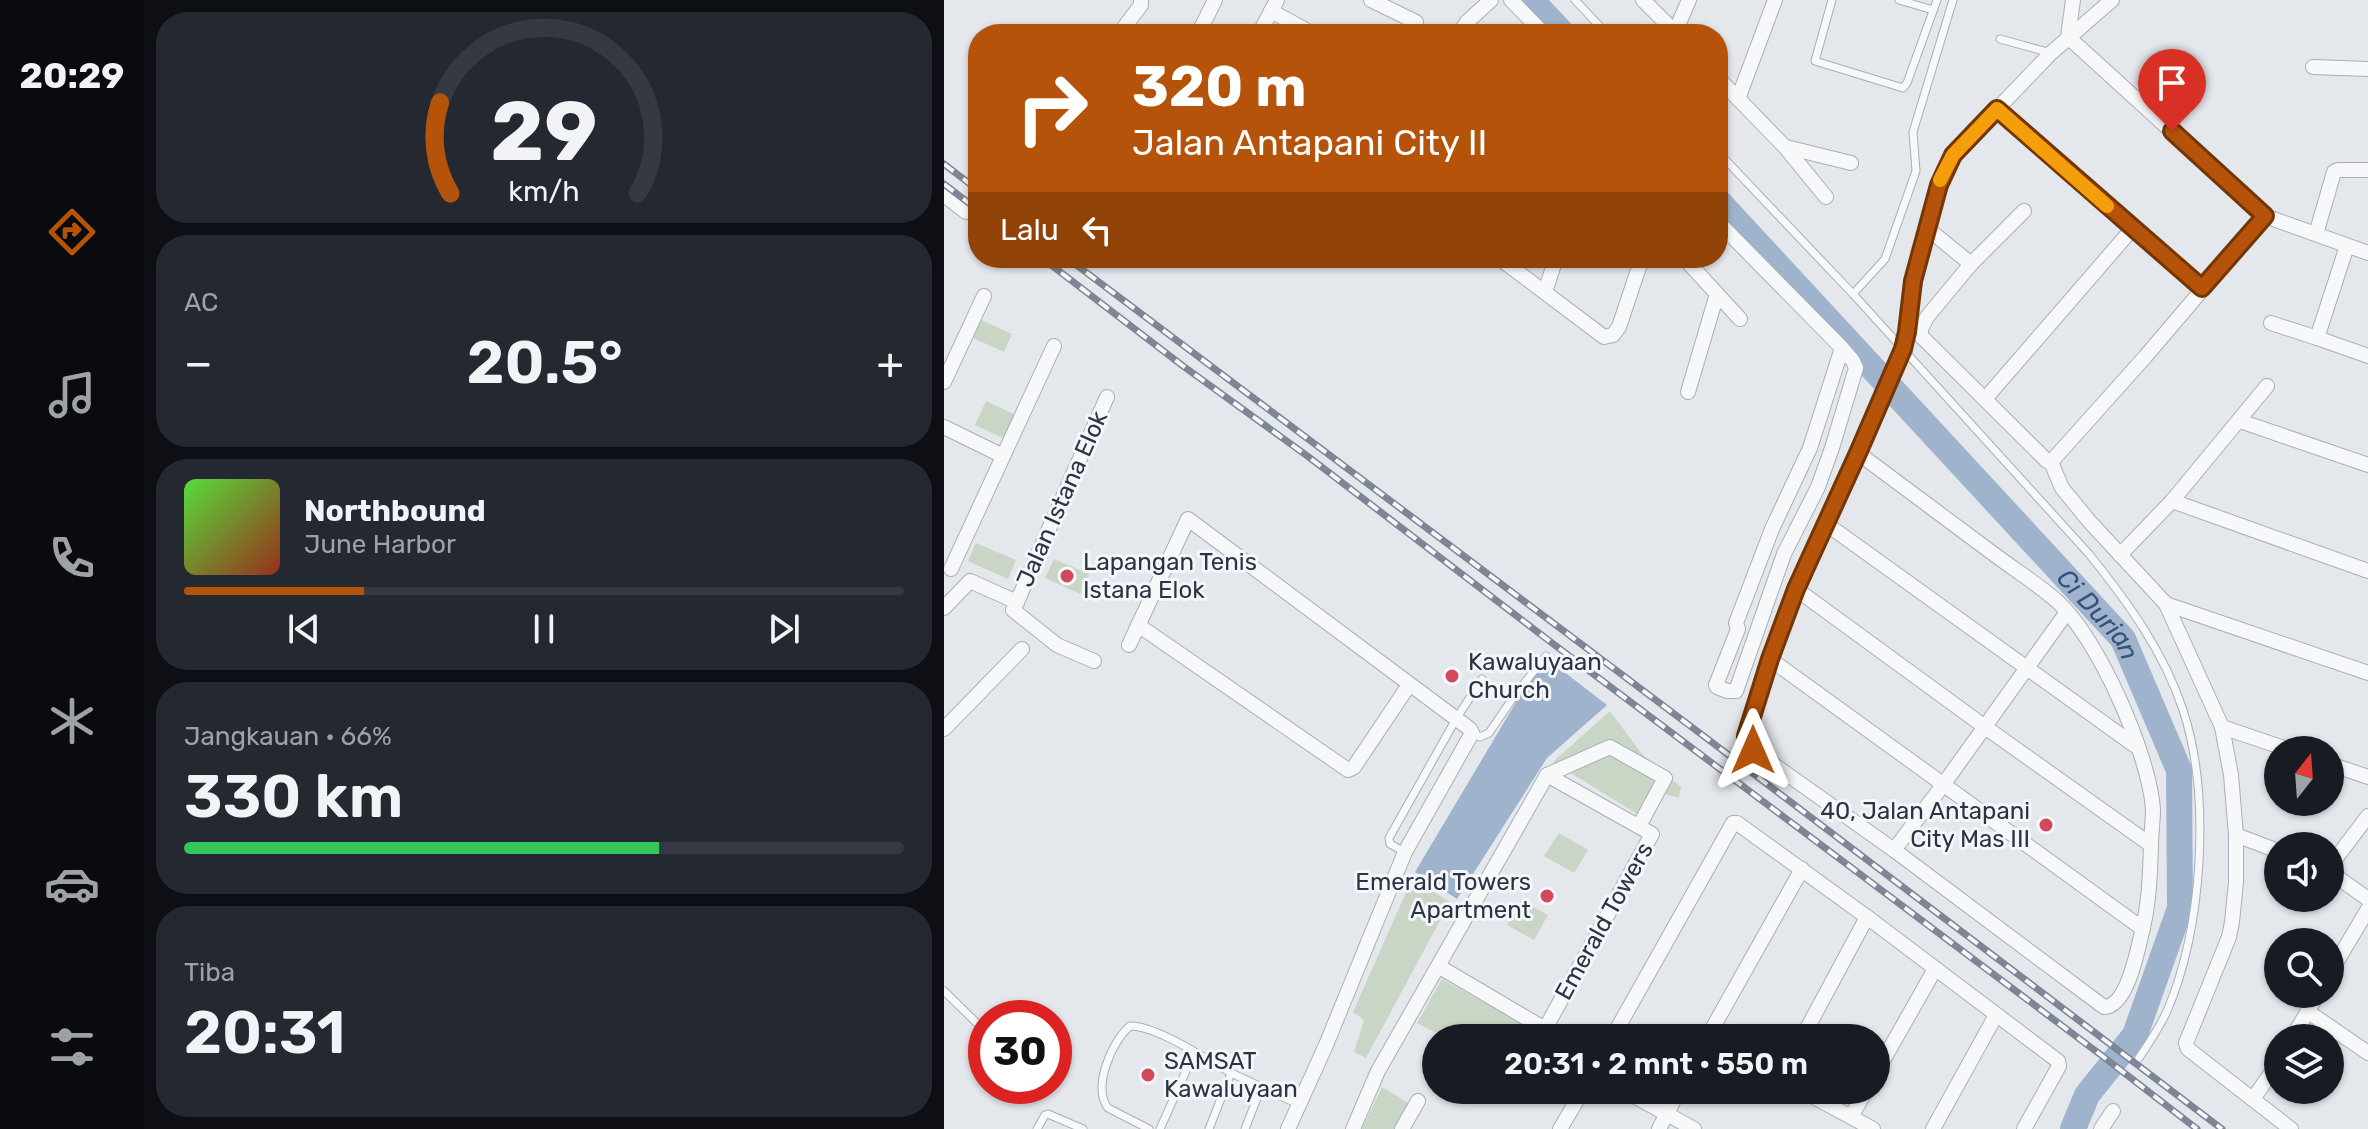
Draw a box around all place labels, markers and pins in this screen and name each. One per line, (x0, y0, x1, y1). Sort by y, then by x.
pin (2138, 49, 2206, 131)
place label: Lapangan Tenis Istana Elok (1083, 548, 1257, 604)
marker: Lapangan Tenis Istana Elok (1058, 567, 1076, 585)
place label: Kawaluyaan Church (1468, 648, 1602, 704)
marker: Kawaluyaan Church (1443, 667, 1461, 685)
place label: 40, Jalan Antapani City Mas III (1820, 797, 2030, 853)
marker: 40, Jalan Antapani City Mas III (2037, 816, 2055, 834)
place label: Emerald Towers Apartment (1355, 868, 1531, 924)
marker: Emerald Towers Apartment (1538, 887, 1556, 905)
place label: SAMSAT Kawaluyaan (1164, 1047, 1298, 1103)
marker: SAMSAT Kawaluyaan (1139, 1066, 1157, 1084)

